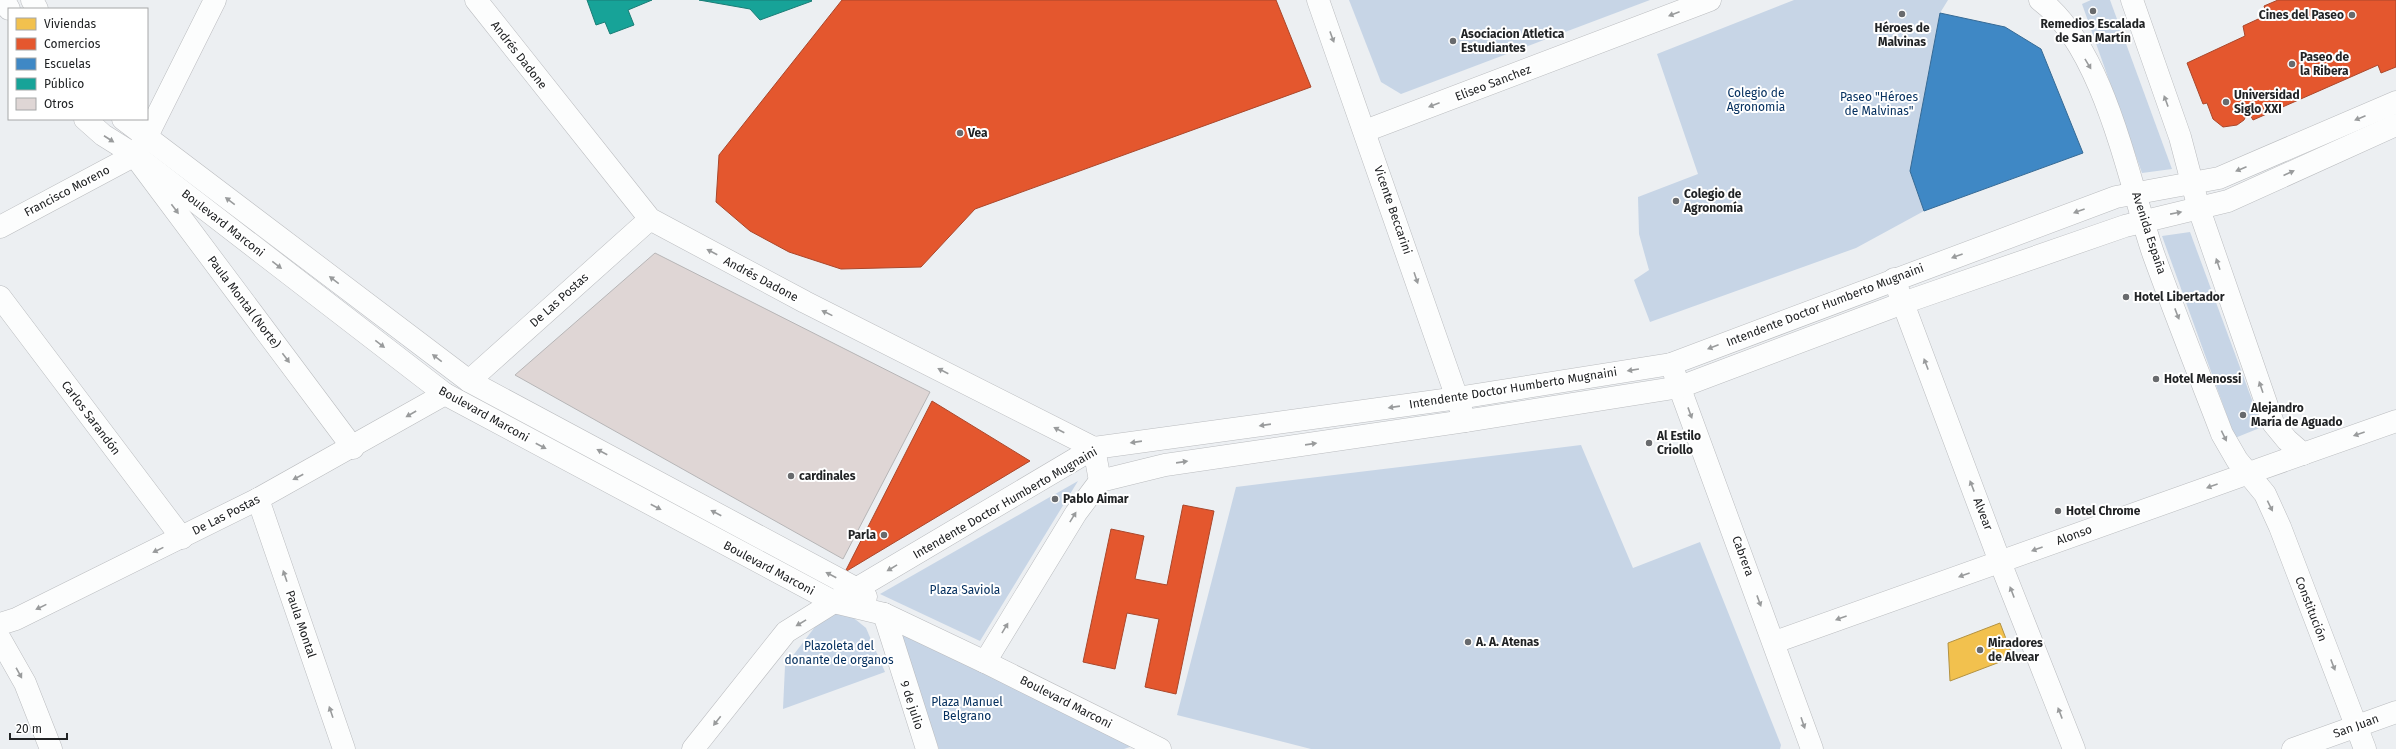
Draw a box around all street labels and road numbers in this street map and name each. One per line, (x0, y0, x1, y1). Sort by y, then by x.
street label: Andrés Dadone (488, 18, 550, 92)
street label: Eliseo Sanchez (1453, 62, 1533, 104)
street label: Francisco Moreno (22, 163, 112, 219)
street label: Vicente Beccarini (1371, 164, 1415, 256)
street label: Boulevard Marconi (179, 186, 267, 260)
street label: Avenida España (2129, 190, 2169, 276)
street label: Paula Montal (Norte) (205, 253, 283, 351)
street label: Andrés Dadone (721, 253, 801, 305)
street label: Intendente Doctor Humberto Mugnaini (1724, 261, 1926, 349)
street label: De Las Postas (527, 270, 591, 330)
street label: Intendente Doctor Humberto Mugnaini (1408, 365, 1618, 411)
street label: Carlos Sarandón (59, 378, 123, 458)
street label: Boulevard Marconi (436, 383, 532, 445)
street label: Intendente Doctor Humberto Mugnaini (910, 444, 1100, 562)
street label: De Las Postas (190, 492, 262, 538)
street label: Alvear (1970, 496, 1996, 533)
street label: Alonso (2054, 522, 2094, 548)
street label: Cabrera (1729, 534, 1757, 578)
street label: Boulevard Marconi (721, 538, 817, 598)
street label: Constitución (2292, 575, 2330, 643)
street label: Paula Montal (283, 588, 319, 660)
street label: Boulevard Marconi (1018, 673, 1114, 731)
street label: 9 de julio (898, 679, 926, 731)
street label: San Juan (2331, 711, 2381, 741)

